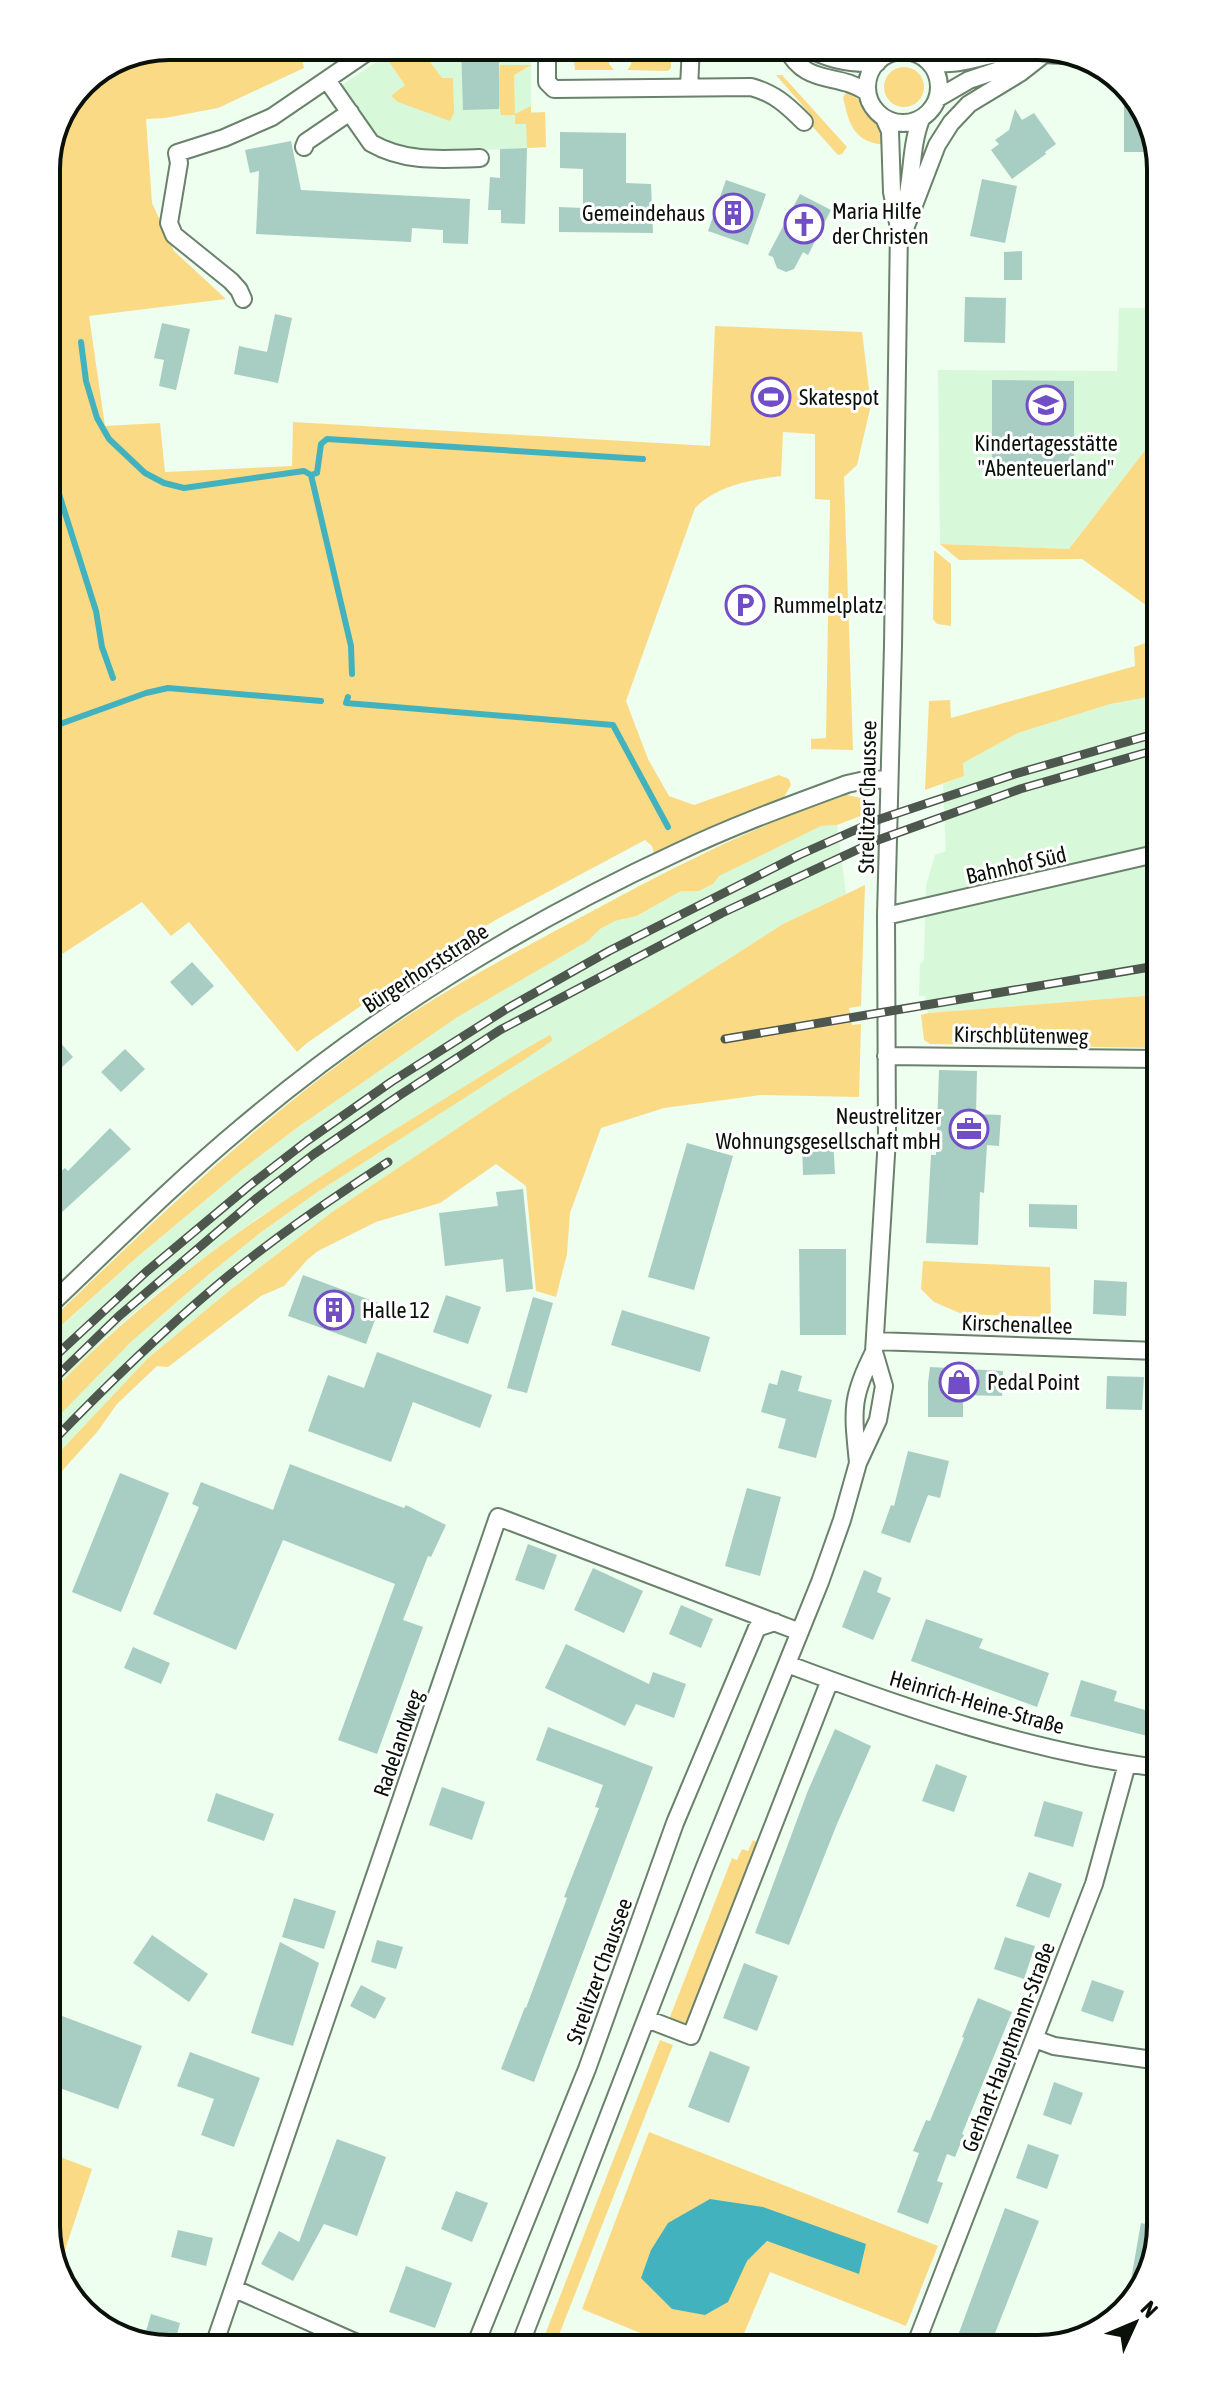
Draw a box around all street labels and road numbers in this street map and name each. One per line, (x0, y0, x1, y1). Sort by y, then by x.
street label: Strelitzer Chaussee (853, 720, 881, 874)
street label: Bahnhof Süd (963, 841, 1069, 889)
street label: Bürgerhorststraße (357, 918, 493, 1018)
street label: Kirschblütenweg (953, 1021, 1089, 1049)
street label: Kirschenallee (961, 1309, 1073, 1339)
street label: Heinrich-Heine-Straße (887, 1665, 1067, 1739)
street label: Radelandweg (368, 1686, 429, 1800)
street label: Strelitzer Chaussee (561, 1895, 637, 2047)
street label: Gerhart-Hauptmann-Straße (956, 1938, 1060, 2156)

